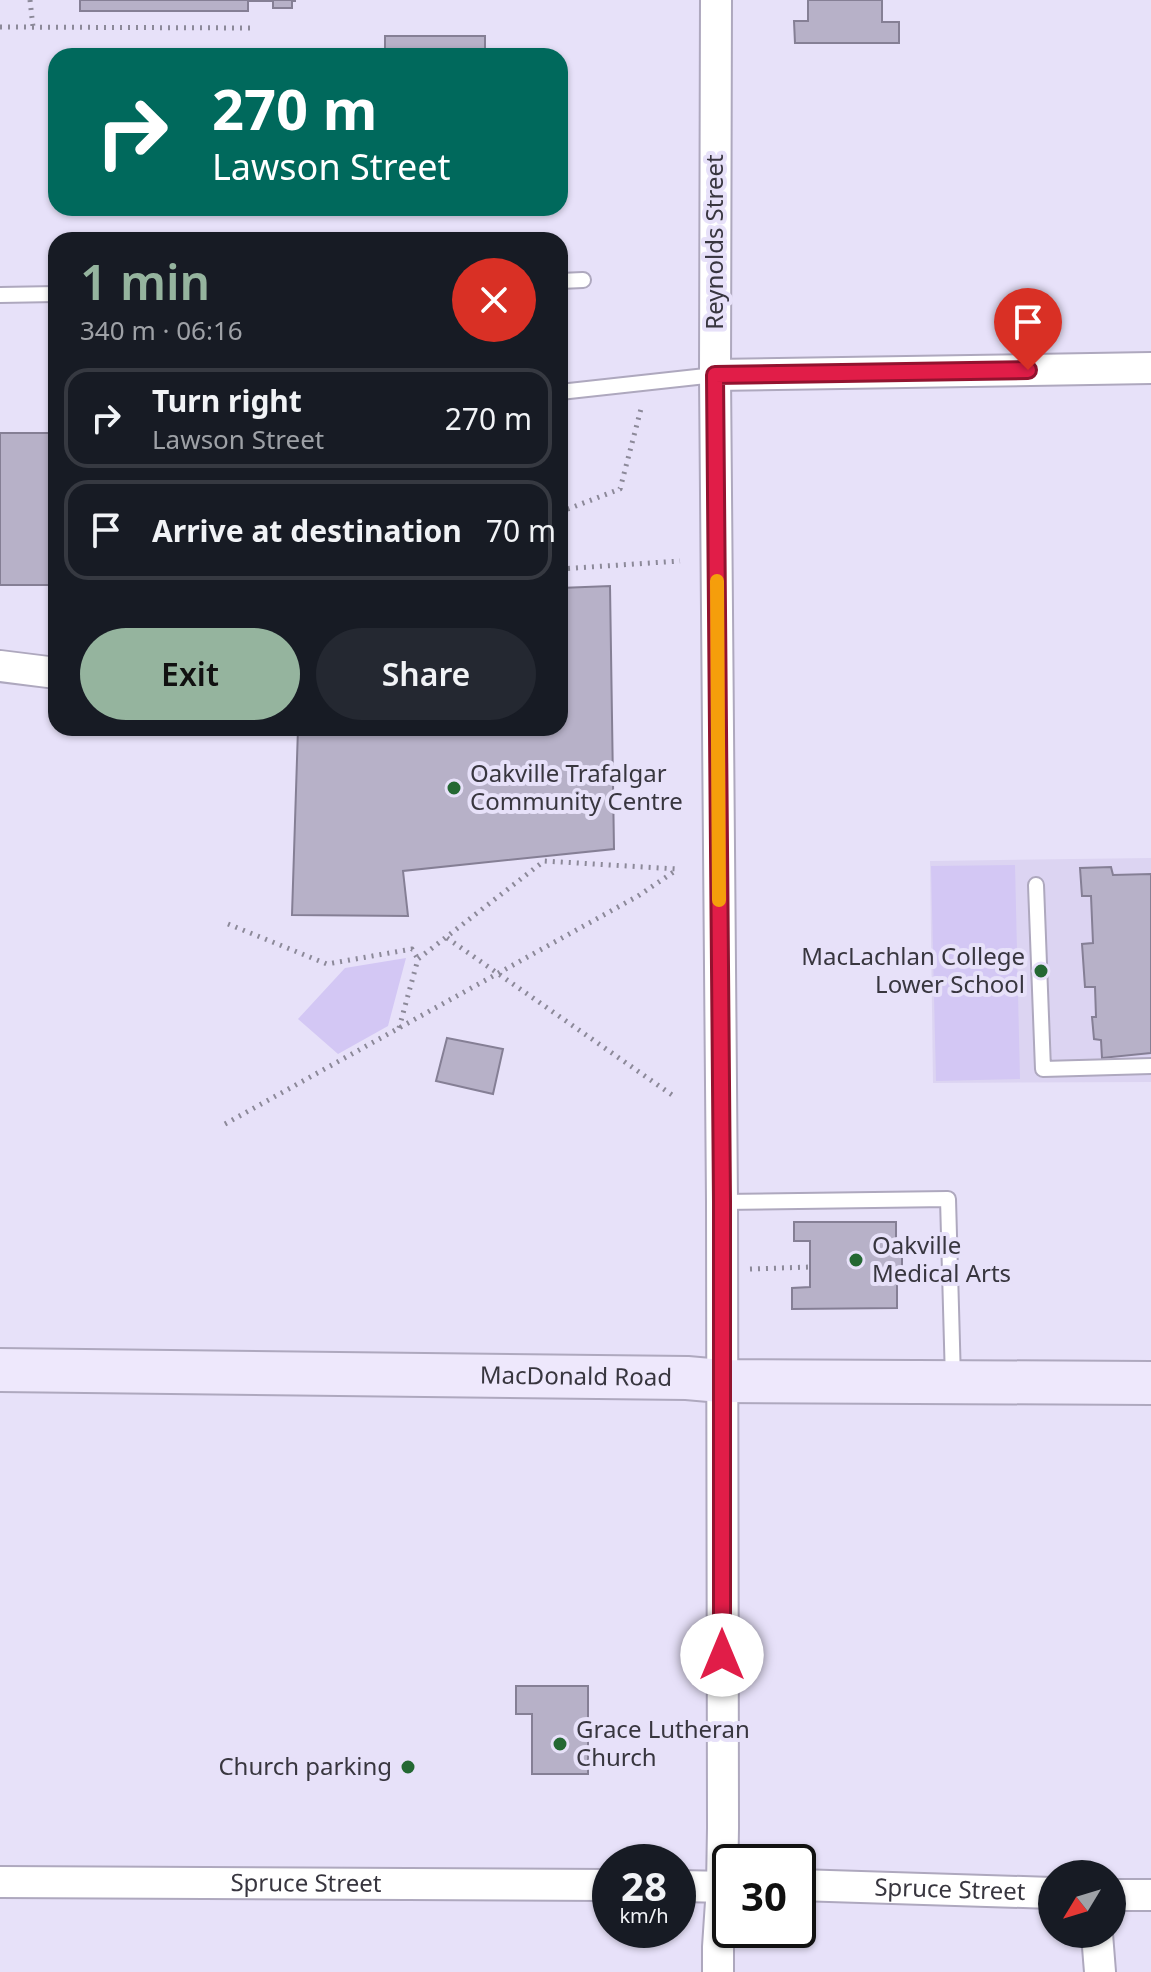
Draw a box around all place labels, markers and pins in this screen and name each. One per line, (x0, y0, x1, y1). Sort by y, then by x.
pin (994, 288, 1062, 370)
place label: Oakville Trafalgar Community Centre (470, 756, 683, 817)
marker: Oakville Trafalgar Community Centre (445, 779, 463, 797)
place label: MacLachlan College Lower School (801, 939, 1025, 1000)
marker: MacLachlan College Lower School (1032, 962, 1050, 980)
place label: Oakville Medical Arts (872, 1228, 1011, 1289)
marker: Oakville Medical Arts (847, 1251, 865, 1269)
place label: Grace Lutheran Church (576, 1712, 750, 1773)
marker: Grace Lutheran Church (551, 1735, 569, 1753)
place label: Church parking (218, 1749, 392, 1782)
marker: Church parking (399, 1758, 417, 1776)

